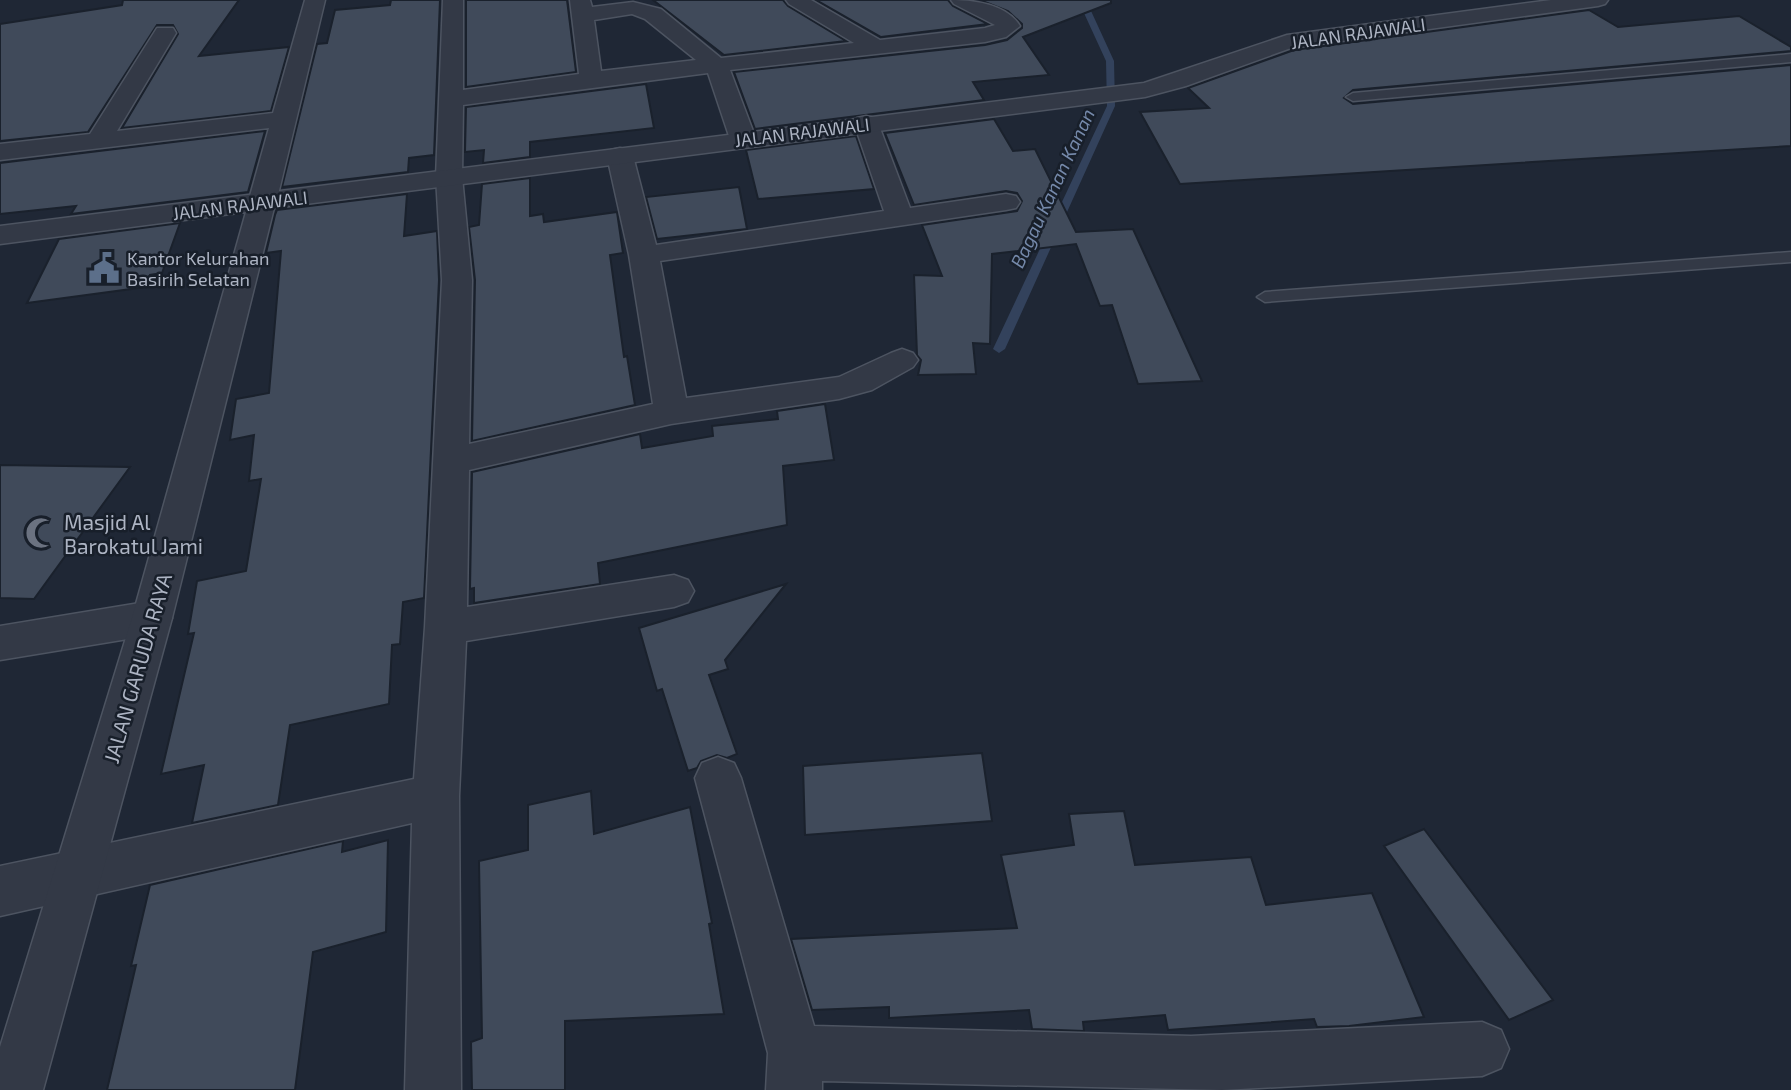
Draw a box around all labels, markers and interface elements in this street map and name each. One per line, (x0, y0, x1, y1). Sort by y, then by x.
street label: JALAN RAJAWALI (1289, 13, 1427, 53)
water label: Bagau Kanan Kanan (1005, 105, 1099, 271)
street label: JALAN RAJAWALI (733, 113, 871, 151)
street label: JALAN RAJAWALI (171, 186, 309, 224)
place label: Kantor Kelurahan Basirih Selatan (127, 247, 270, 290)
public building icon: Kantor Kelurahan Basirih Selatan (87, 251, 121, 285)
place label: Masjid Al Barokatul Jami (64, 509, 203, 558)
mosque icon: Masjid Al Barokatul Jami (24, 516, 58, 550)
street label: JALAN GARUDA RAYA (98, 570, 176, 766)

